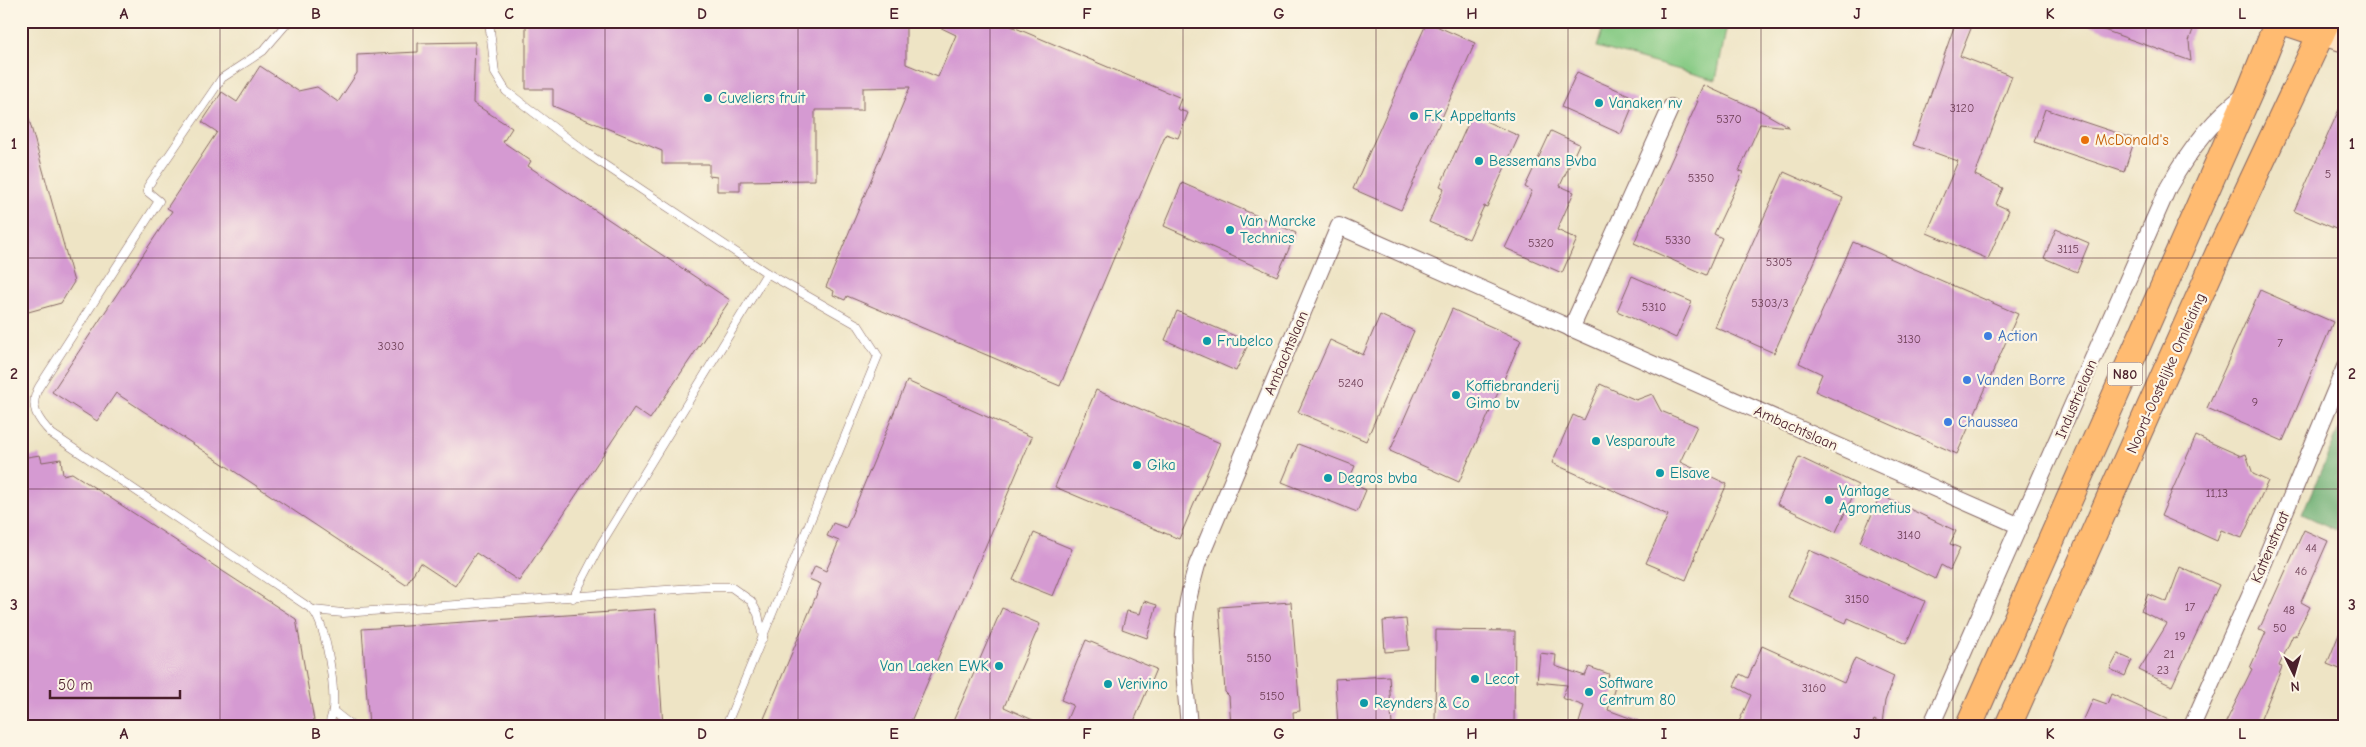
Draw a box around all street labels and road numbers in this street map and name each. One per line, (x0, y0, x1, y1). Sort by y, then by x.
street label: Noord-Oostelijke Omleiding (2122, 290, 2210, 456)
street label: Ambachtslaan (1260, 308, 1312, 398)
street label: Industrielaan (2051, 357, 2101, 441)
road number: N80 (2108, 362, 2142, 386)
street label: Ambachtslaan (1751, 402, 1841, 454)
street label: Kattenstraat (2247, 508, 2293, 586)

